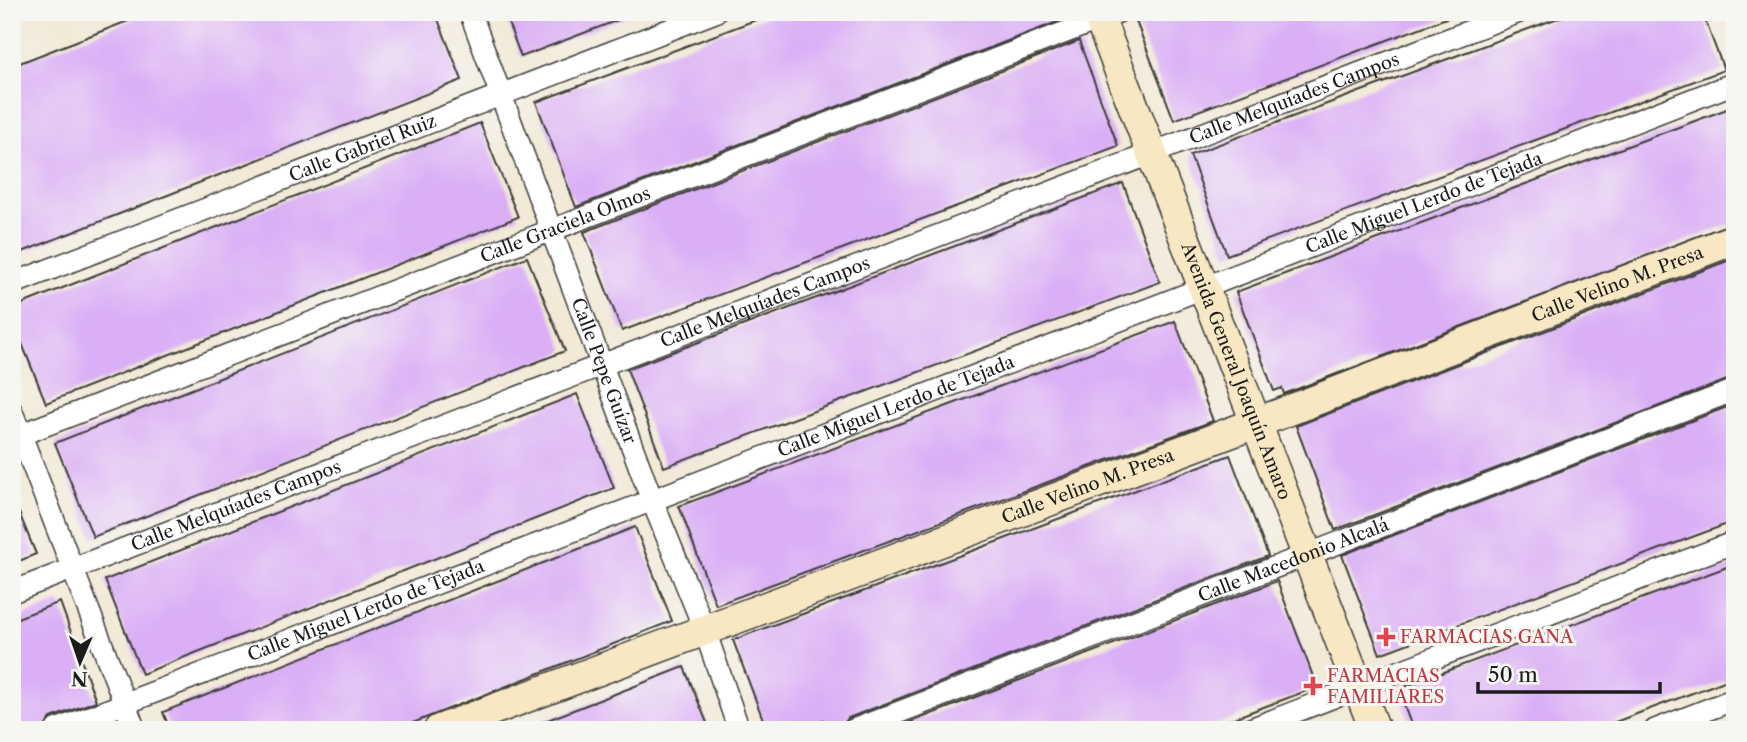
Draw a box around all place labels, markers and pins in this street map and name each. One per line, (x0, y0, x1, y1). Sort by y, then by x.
place label: FARMACIAS GANA (1400, 626, 1574, 648)
marker: FARMACIAS GANA (1378, 629, 1394, 645)
place label: FARMACIAS FAMILIARES (1327, 665, 1444, 708)
marker: FARMACIAS FAMILIARES (1305, 678, 1321, 694)

